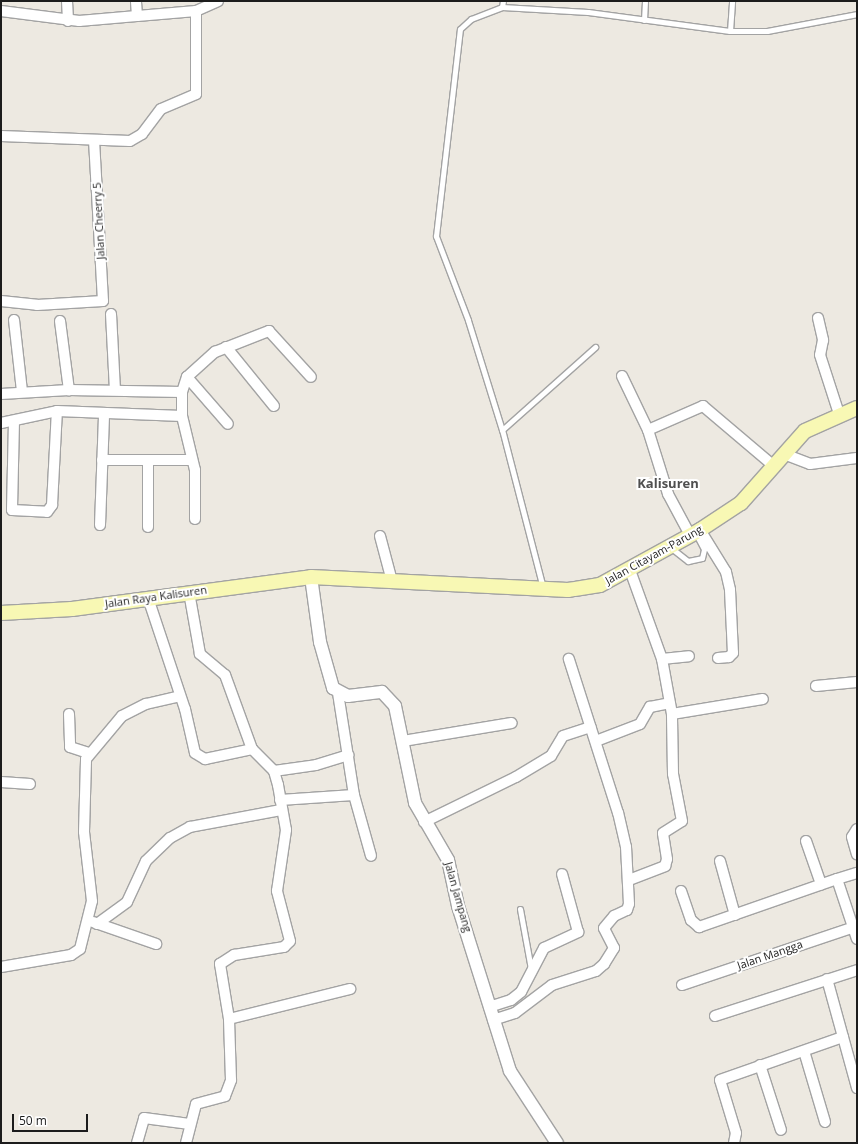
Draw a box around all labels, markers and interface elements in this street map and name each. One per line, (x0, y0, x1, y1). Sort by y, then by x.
street label: Jalan Cheerry 5 (90, 182, 108, 260)
district label: Kalisuren (637, 475, 699, 491)
street label: Jalan Citayam-Parung (603, 523, 705, 587)
street label: Jalan Raya Kalisuren (104, 583, 208, 611)
street label: Jalan Jampang (442, 860, 474, 934)
street label: Jalan Mangga (736, 938, 804, 972)
scale bar (14, 1106, 90, 1132)
text: 50 m (19, 1112, 47, 1129)

